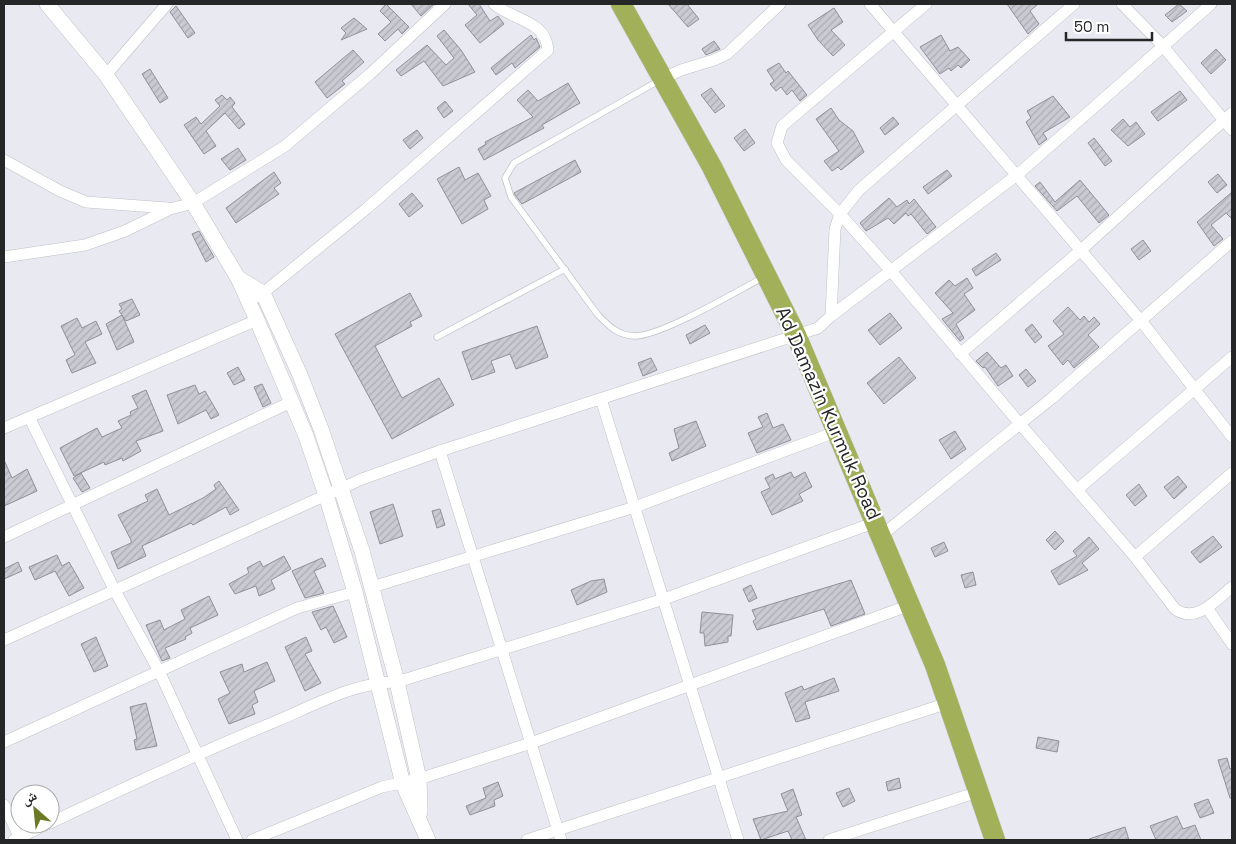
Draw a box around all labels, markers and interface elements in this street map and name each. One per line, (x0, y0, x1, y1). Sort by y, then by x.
scale bar (1066, 10, 1152, 42)
text: 50 m (1074, 17, 1109, 36)
street label: Ad Damazin Kurmuk Road (770, 303, 887, 524)
north arrow (10, 784, 60, 834)
text: ش (18, 786, 40, 809)

